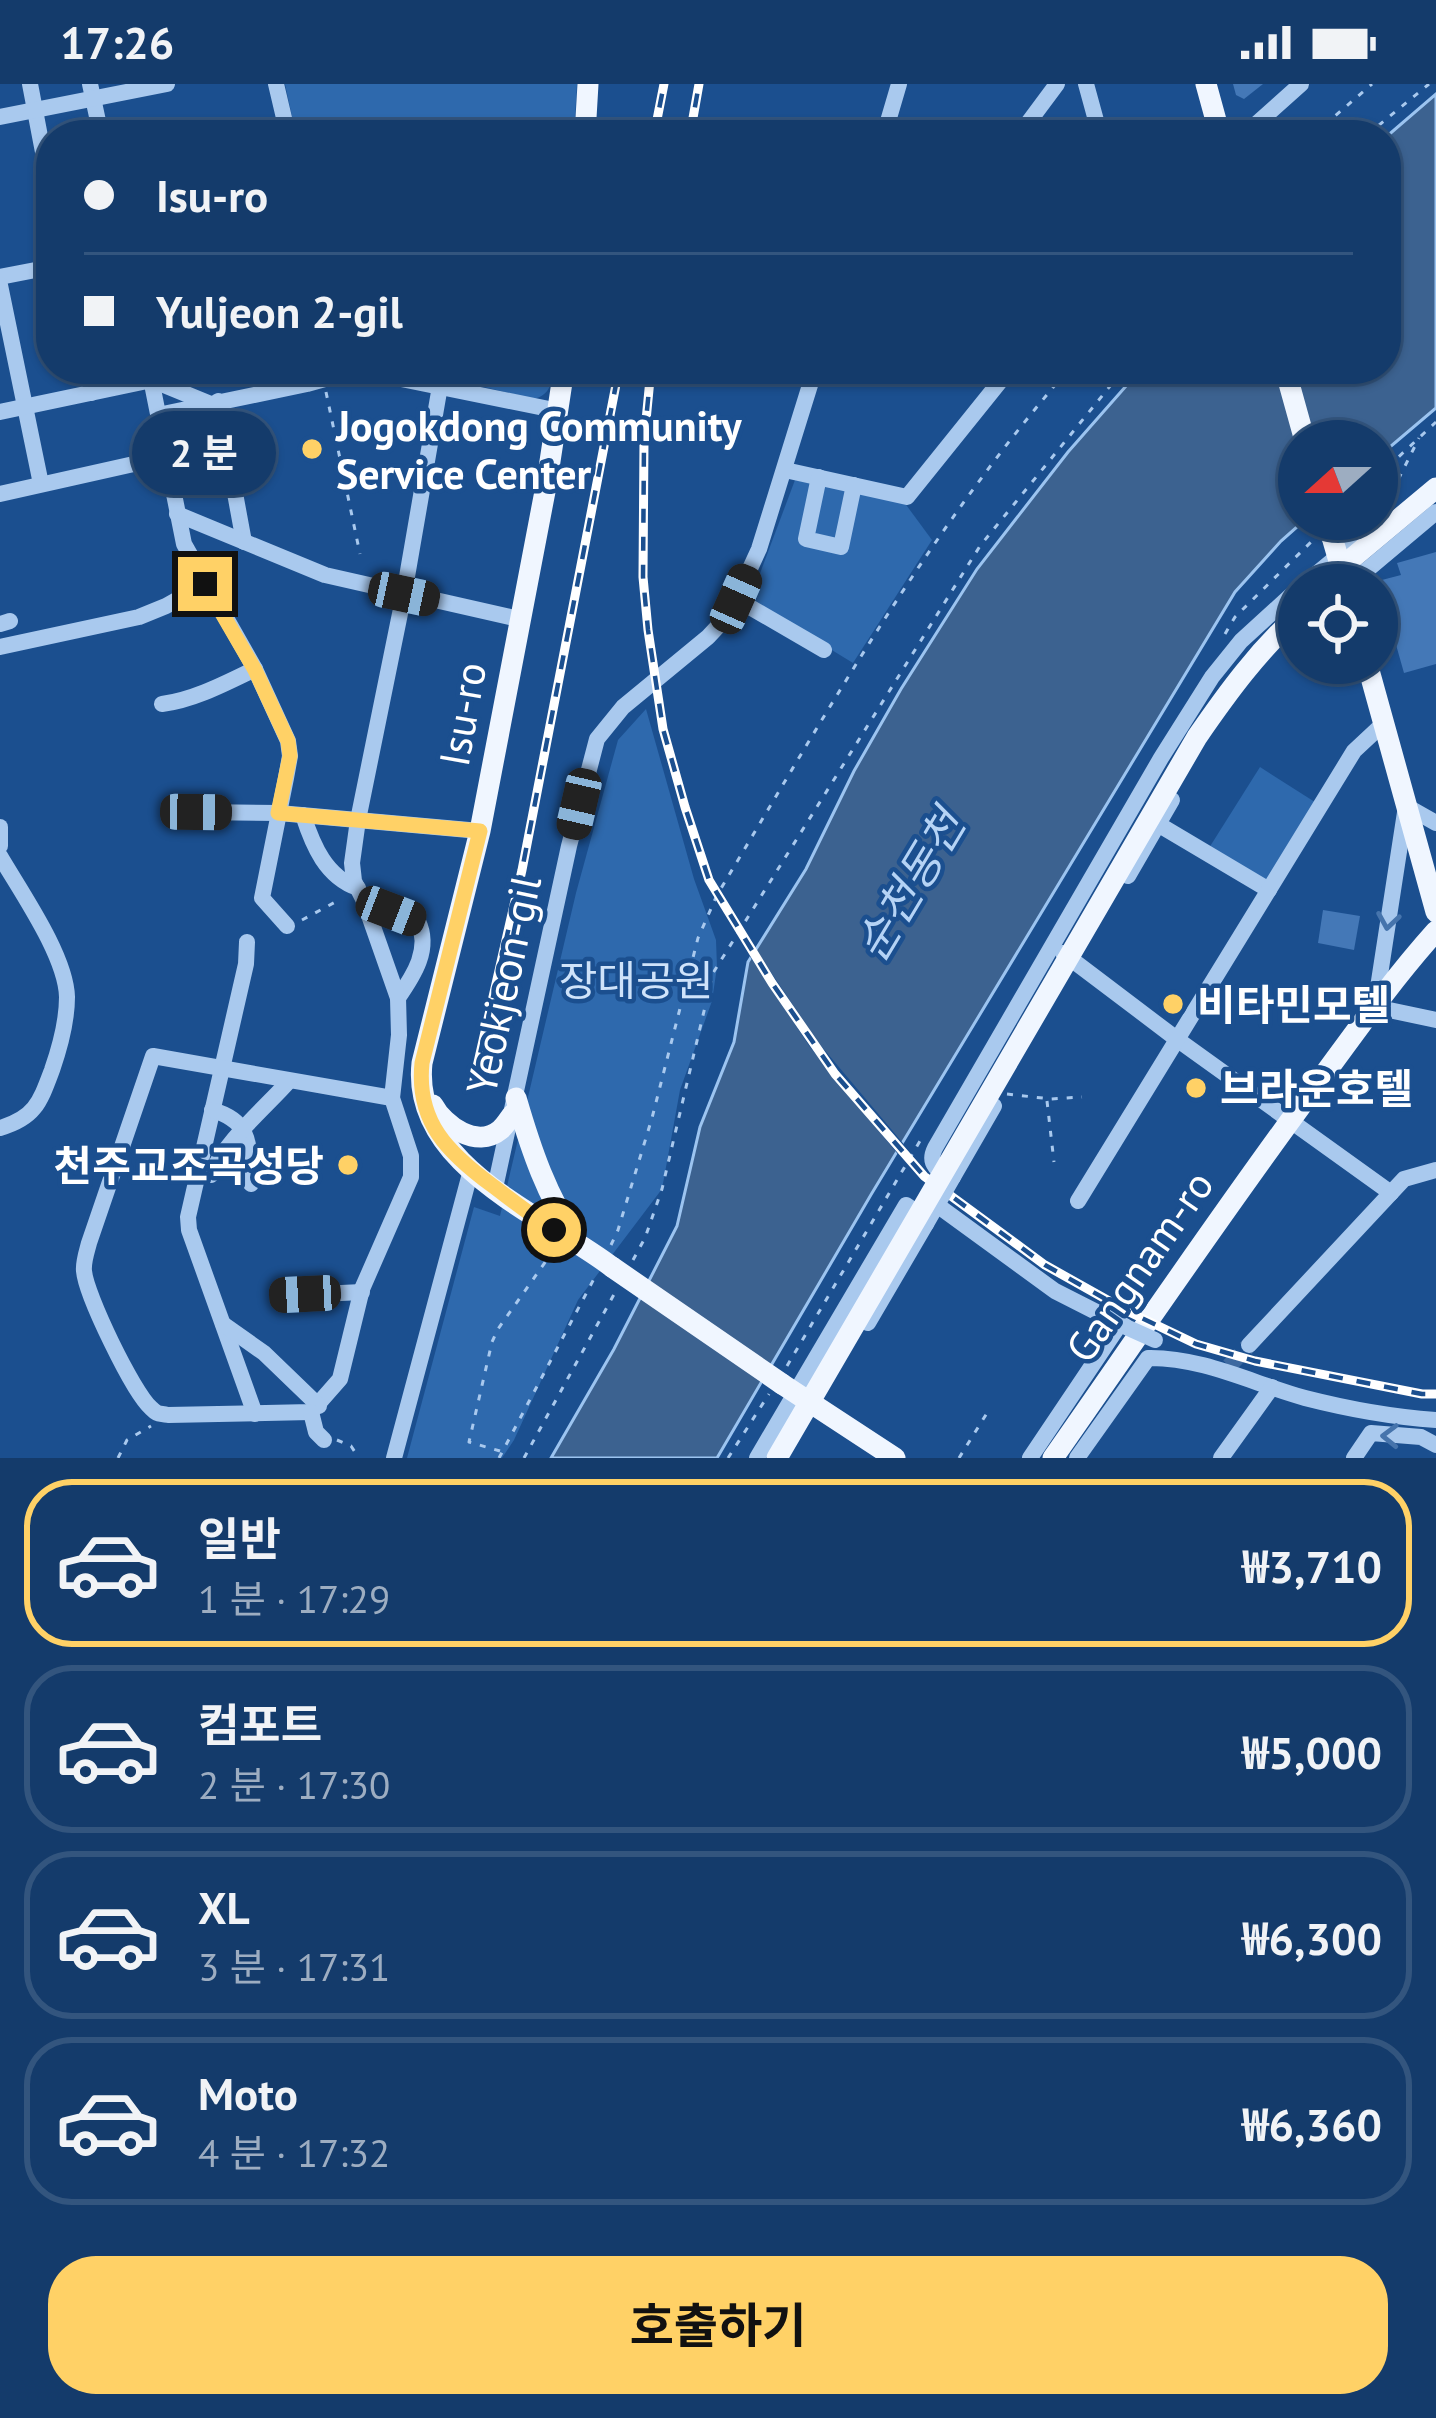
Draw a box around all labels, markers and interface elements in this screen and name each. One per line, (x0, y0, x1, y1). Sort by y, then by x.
text: 17:26 (60, 13, 174, 71)
text: Isu-ro (156, 166, 268, 224)
text: Yuljeon 2-gil (156, 282, 403, 340)
place label: Jogokdong Community Service Center (335, 398, 743, 501)
callout: 2 분 (133, 410, 277, 494)
north arrow (1278, 420, 1398, 540)
map controls (1278, 420, 1398, 684)
text: 2 분 (170, 427, 238, 478)
marker: Jogokdong Community Service Center (299, 436, 325, 462)
route end (178, 557, 232, 611)
car (705, 559, 767, 639)
button: locate (1278, 564, 1398, 684)
car (365, 569, 443, 619)
street label: Isu-ro (426, 658, 498, 770)
car (553, 765, 605, 843)
car (160, 793, 232, 831)
water label: 순천동천 (841, 795, 979, 971)
street label: Yeokjeon-gil (453, 871, 553, 1099)
car (351, 881, 431, 941)
one-way arrow (1376, 912, 1402, 931)
park label: 장대공원 (559, 953, 713, 1008)
place label: 비타민모텔 (1197, 977, 1390, 1032)
marker: 비타민모텔 (1160, 991, 1186, 1017)
place label: 브라운호텔 (1220, 1061, 1413, 1116)
marker: 브라운호텔 (1183, 1075, 1209, 1101)
place label: 천주교조곡성당 (54, 1138, 324, 1193)
marker: 천주교조곡성당 (335, 1152, 361, 1178)
street label: Gangnam-ro (1053, 1159, 1225, 1373)
route start (527, 1203, 581, 1257)
car (268, 1274, 342, 1314)
one-way arrow (1381, 1423, 1399, 1449)
icon: car (54, 1509, 162, 1617)
text: 일반 (198, 1509, 281, 1567)
text: ₩3,710 (1242, 1537, 1382, 1595)
text: 1 분 · 17:29 (198, 1573, 390, 1624)
icon: car (54, 1695, 162, 1803)
text: 컴포트 (198, 1695, 322, 1753)
text: ₩5,000 (1242, 1723, 1382, 1781)
text: 2 분 · 17:30 (198, 1759, 390, 1810)
text: XL (198, 1878, 250, 1936)
icon: car (54, 1881, 162, 1989)
text: ₩6,300 (1242, 1909, 1382, 1967)
text: 3 분 · 17:31 (198, 1941, 390, 1992)
text: Moto (198, 2064, 298, 2122)
icon: car (54, 2067, 162, 2175)
text: ₩6,360 (1242, 2095, 1382, 2153)
text: 4 분 · 17:32 (198, 2127, 390, 2178)
button: 호출하기 (48, 2256, 1388, 2394)

